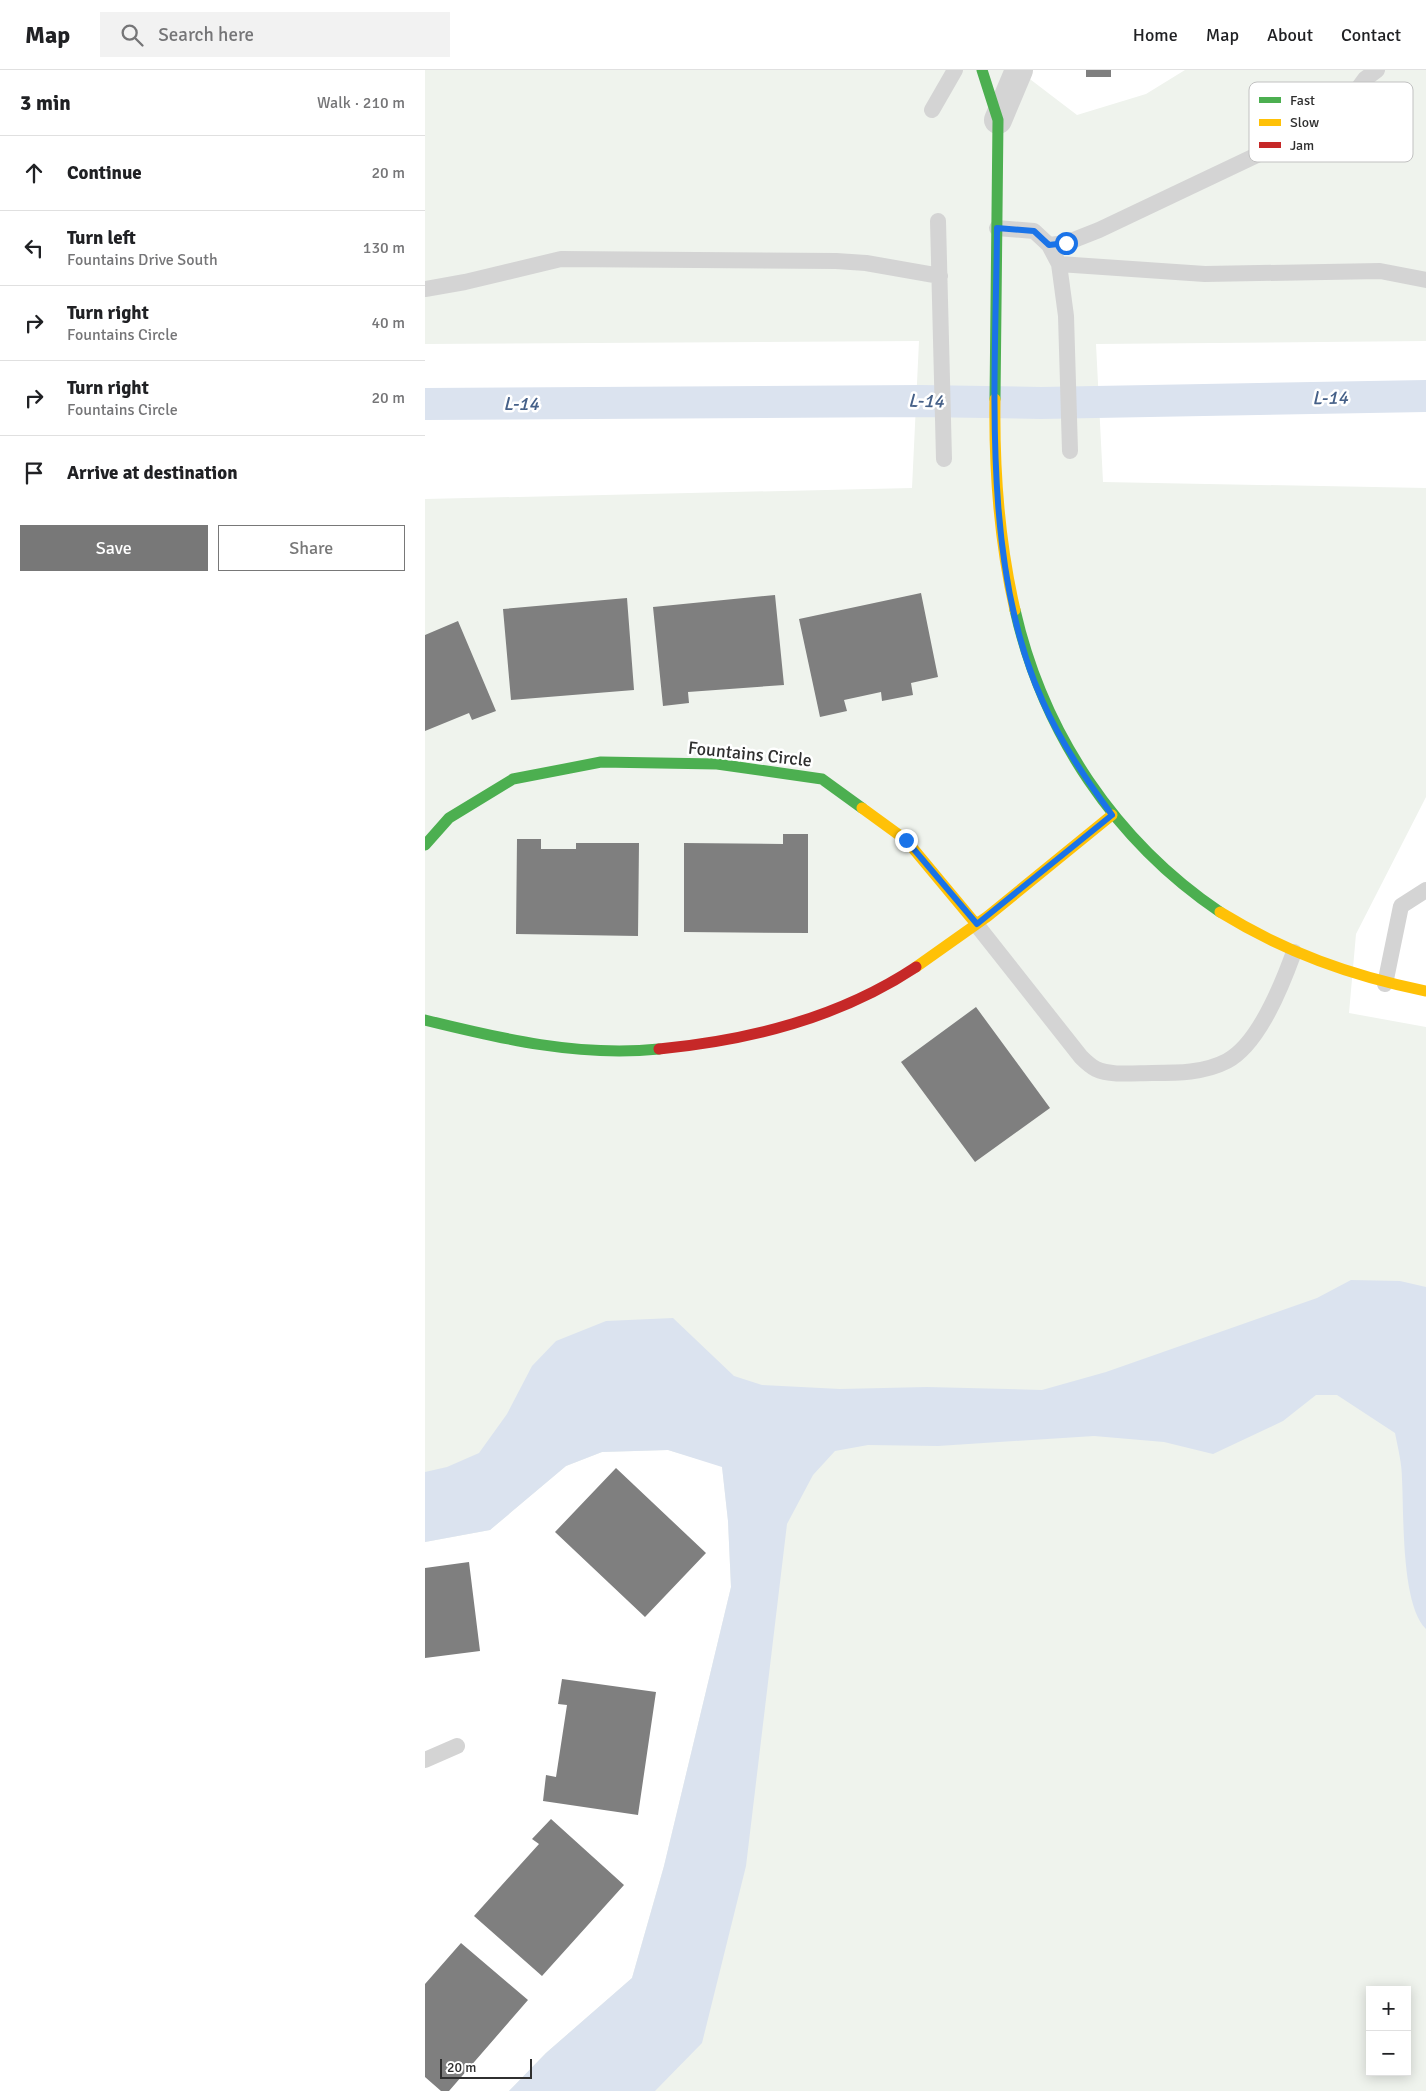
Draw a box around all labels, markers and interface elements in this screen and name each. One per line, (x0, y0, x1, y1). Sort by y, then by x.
search box (100, 12, 450, 57)
text: Map (25, 20, 70, 50)
icon: search (118, 21, 146, 49)
text: Search here (158, 23, 254, 47)
text: Home (1133, 24, 1178, 46)
text: Map (1206, 24, 1239, 46)
text: About (1267, 24, 1313, 46)
text: Contact (1341, 24, 1401, 46)
legend (1249, 82, 1413, 162)
text: 3 min (20, 90, 71, 116)
text: Fast (1290, 92, 1315, 109)
text: Walk · 210 m (317, 93, 405, 113)
text: Slow (1290, 114, 1319, 131)
text: Jam (1290, 137, 1314, 154)
icon: ahead (20, 159, 48, 187)
text: Continue (67, 161, 142, 185)
text: 20 m (371, 163, 405, 183)
text: Turn left (67, 226, 136, 250)
route start (1055, 232, 1078, 255)
icon: left (20, 234, 48, 262)
text: 130 m (363, 238, 405, 258)
text: Fountains Drive South (67, 250, 218, 270)
text: Turn right (67, 301, 149, 325)
icon: right (20, 309, 48, 337)
text: 40 m (371, 313, 405, 333)
text: Fountains Circle (67, 325, 178, 345)
text: Turn right (67, 376, 149, 400)
icon: right (20, 384, 48, 412)
water label: L-14 (1312, 386, 1349, 410)
text: 20 m (371, 388, 405, 408)
water label: L-14 (908, 389, 945, 413)
water label: L-14 (503, 392, 540, 416)
text: Fountains Circle (67, 400, 178, 420)
icon: arrive (20, 459, 48, 487)
text: Arrive at destination (67, 461, 238, 485)
button: Save (20, 525, 208, 571)
button: Share (218, 525, 405, 571)
street label: Fountains Circle (687, 737, 813, 771)
route end (895, 829, 918, 852)
map controls (1366, 1986, 1411, 2076)
button: + (1366, 1986, 1411, 2031)
button: − (1366, 2031, 1411, 2076)
scale bar (440, 2056, 533, 2079)
text: 20 m (447, 2059, 476, 2076)

